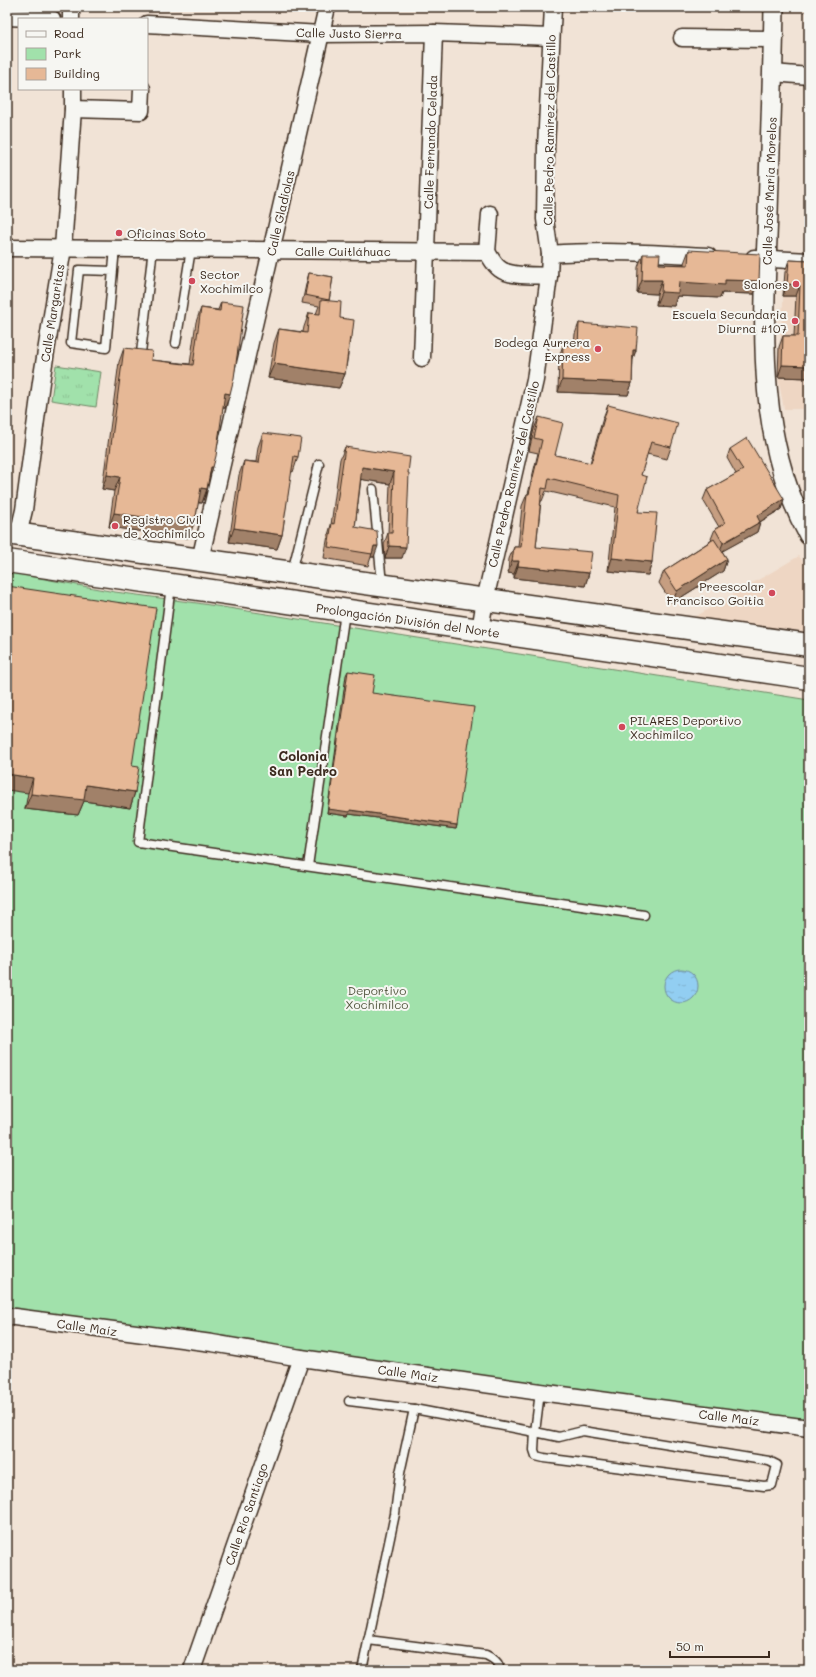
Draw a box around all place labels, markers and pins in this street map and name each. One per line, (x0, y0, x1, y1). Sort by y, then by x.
place label: Oficinas Soto (127, 225, 206, 241)
marker: Oficinas Soto (114, 228, 124, 238)
place label: Sector Xochimilco (200, 266, 263, 296)
marker: Sector Xochimilco (187, 276, 197, 286)
place label: Salones (744, 276, 788, 292)
marker: Salones (791, 279, 801, 289)
place label: Escuela Secundaria Diurna #107 (672, 306, 787, 336)
marker: Escuela Secundaria Diurna #107 (790, 316, 800, 326)
place label: Bodega Aurrera Express (494, 334, 590, 364)
marker: Bodega Aurrera Express (593, 344, 603, 354)
place label: Registro Civil de Xochimilco (123, 511, 205, 541)
marker: Registro Civil de Xochimilco (110, 521, 120, 531)
place label: Preescolar Francisco Goitia (666, 578, 764, 608)
marker: Preescolar Francisco Goitia (767, 588, 777, 598)
place label: PILARES Deportivo Xochimilco (630, 712, 741, 742)
marker: PILARES Deportivo Xochimilco (617, 722, 627, 732)

